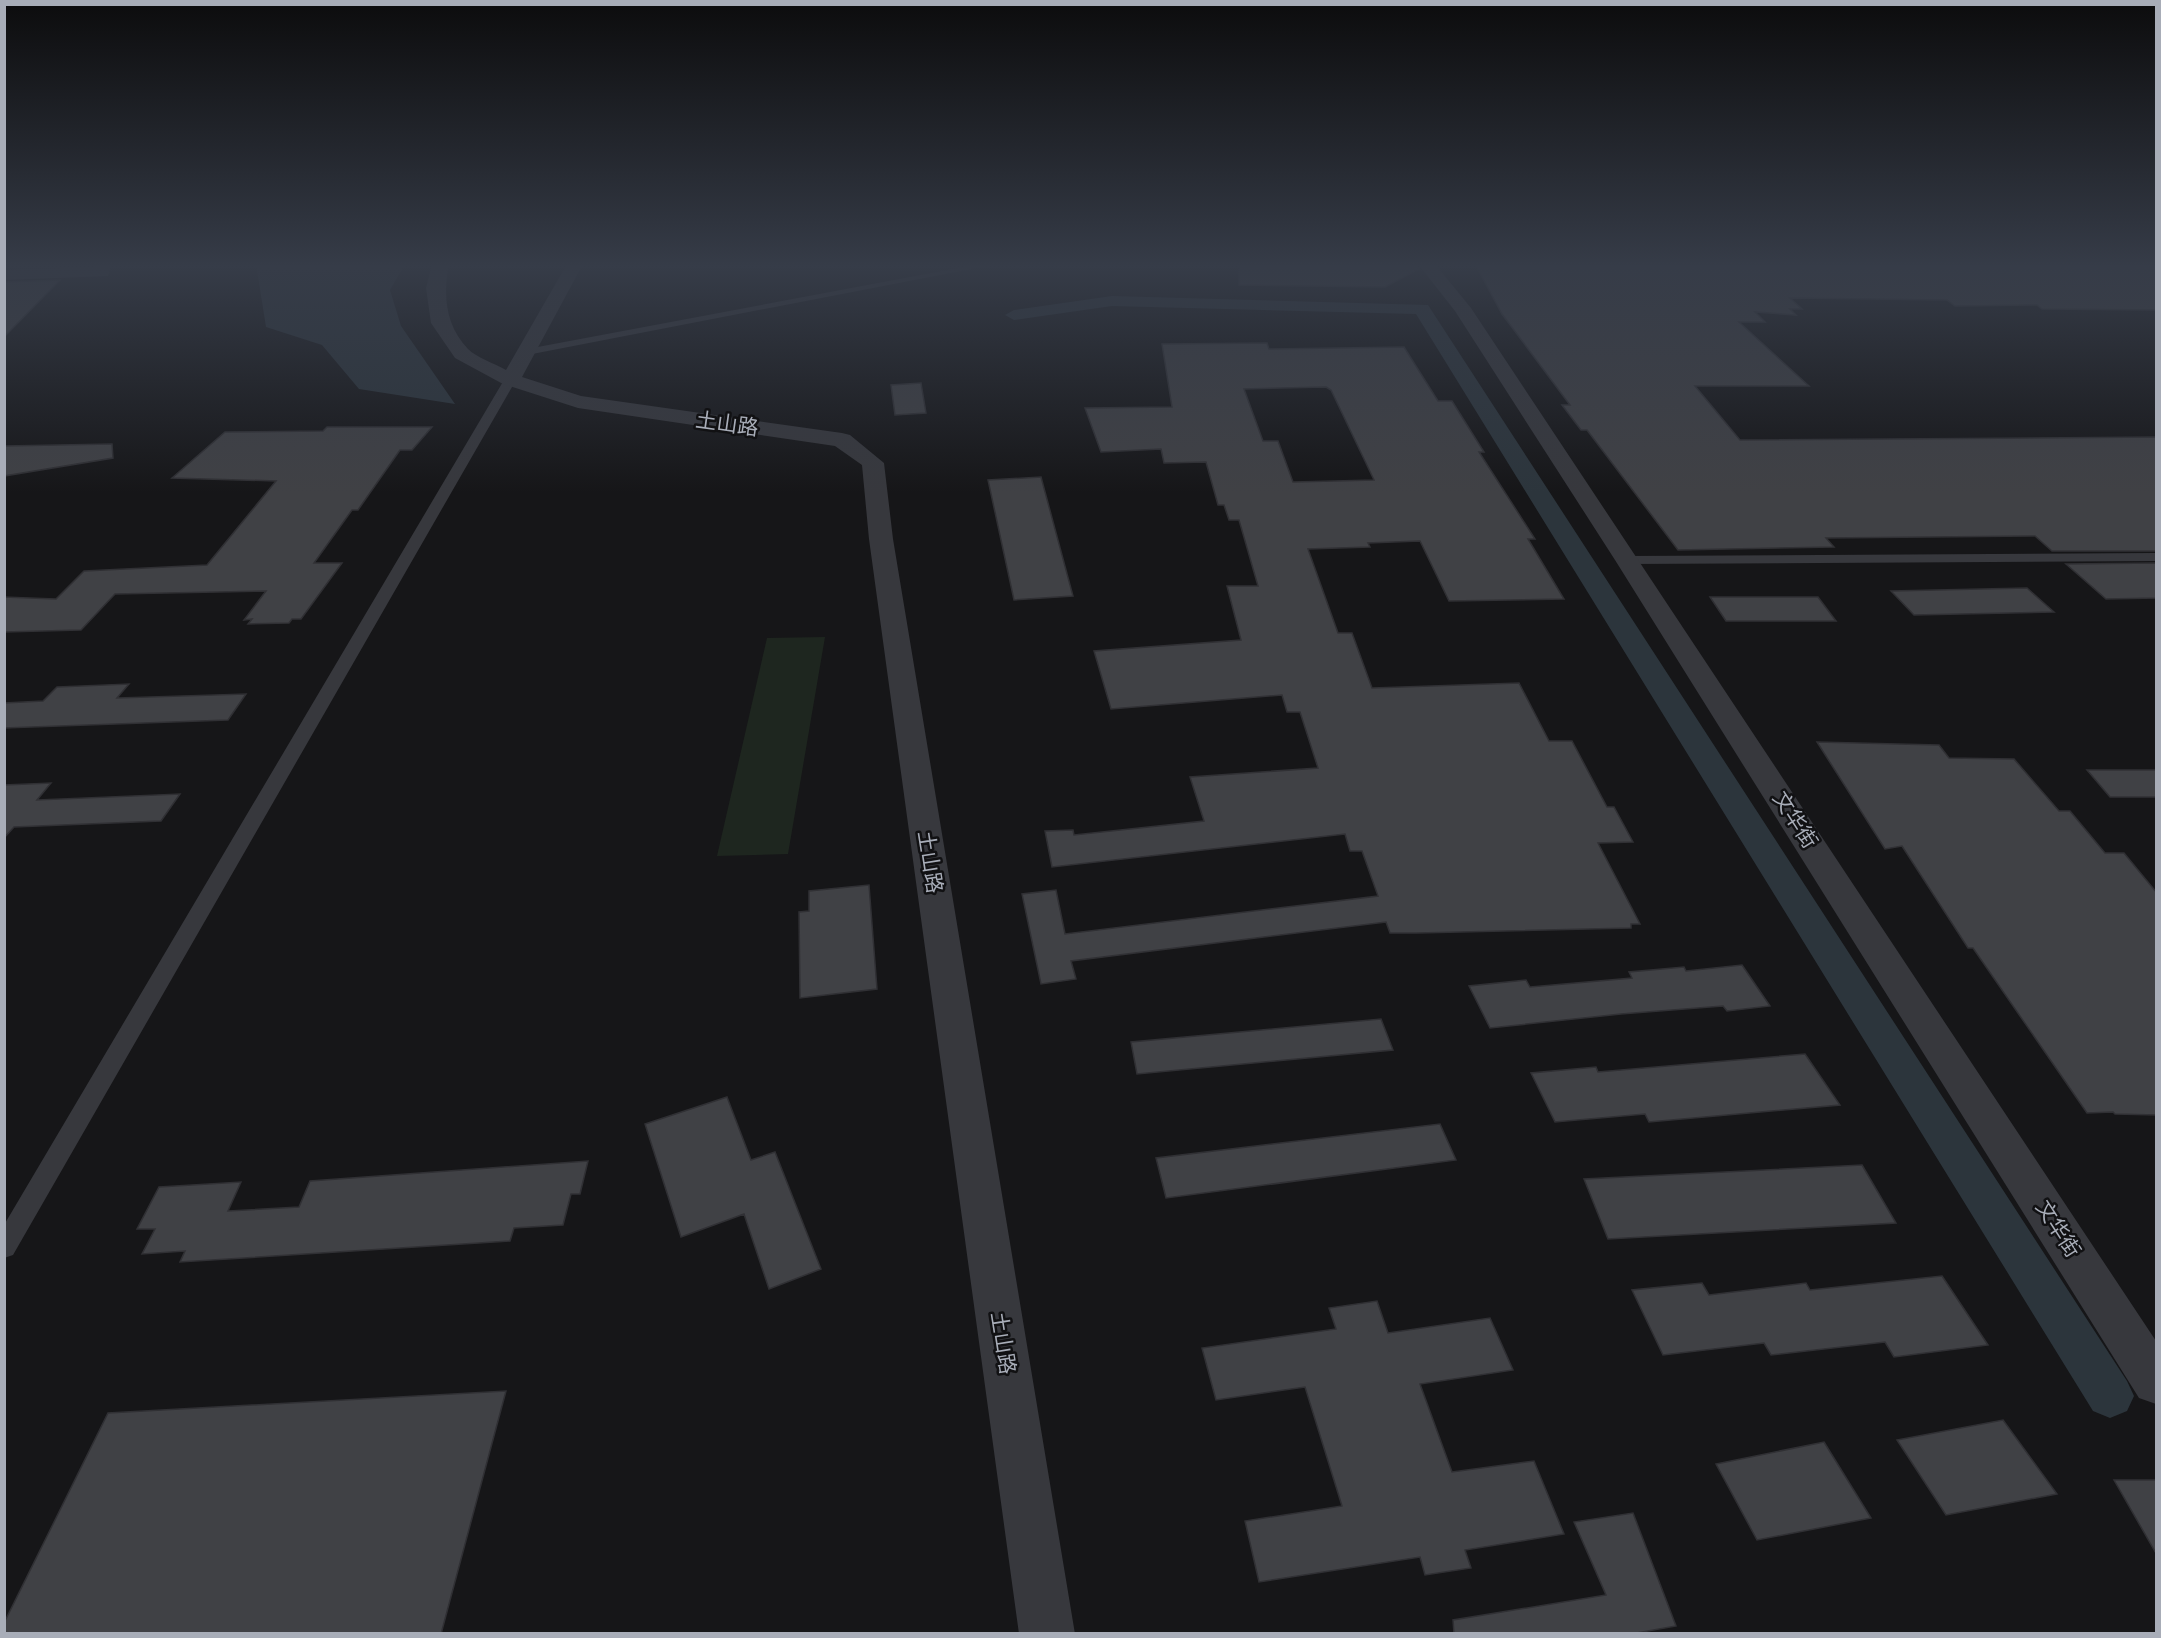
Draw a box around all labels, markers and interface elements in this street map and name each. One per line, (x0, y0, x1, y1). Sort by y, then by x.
street label: 土山路 (694, 407, 760, 439)
street label: 文华街 (1769, 787, 1823, 852)
street label: 土山路 (914, 829, 948, 895)
street label: 文华街 (2032, 1196, 2086, 1261)
street label: 土山路 (987, 1310, 1021, 1376)

